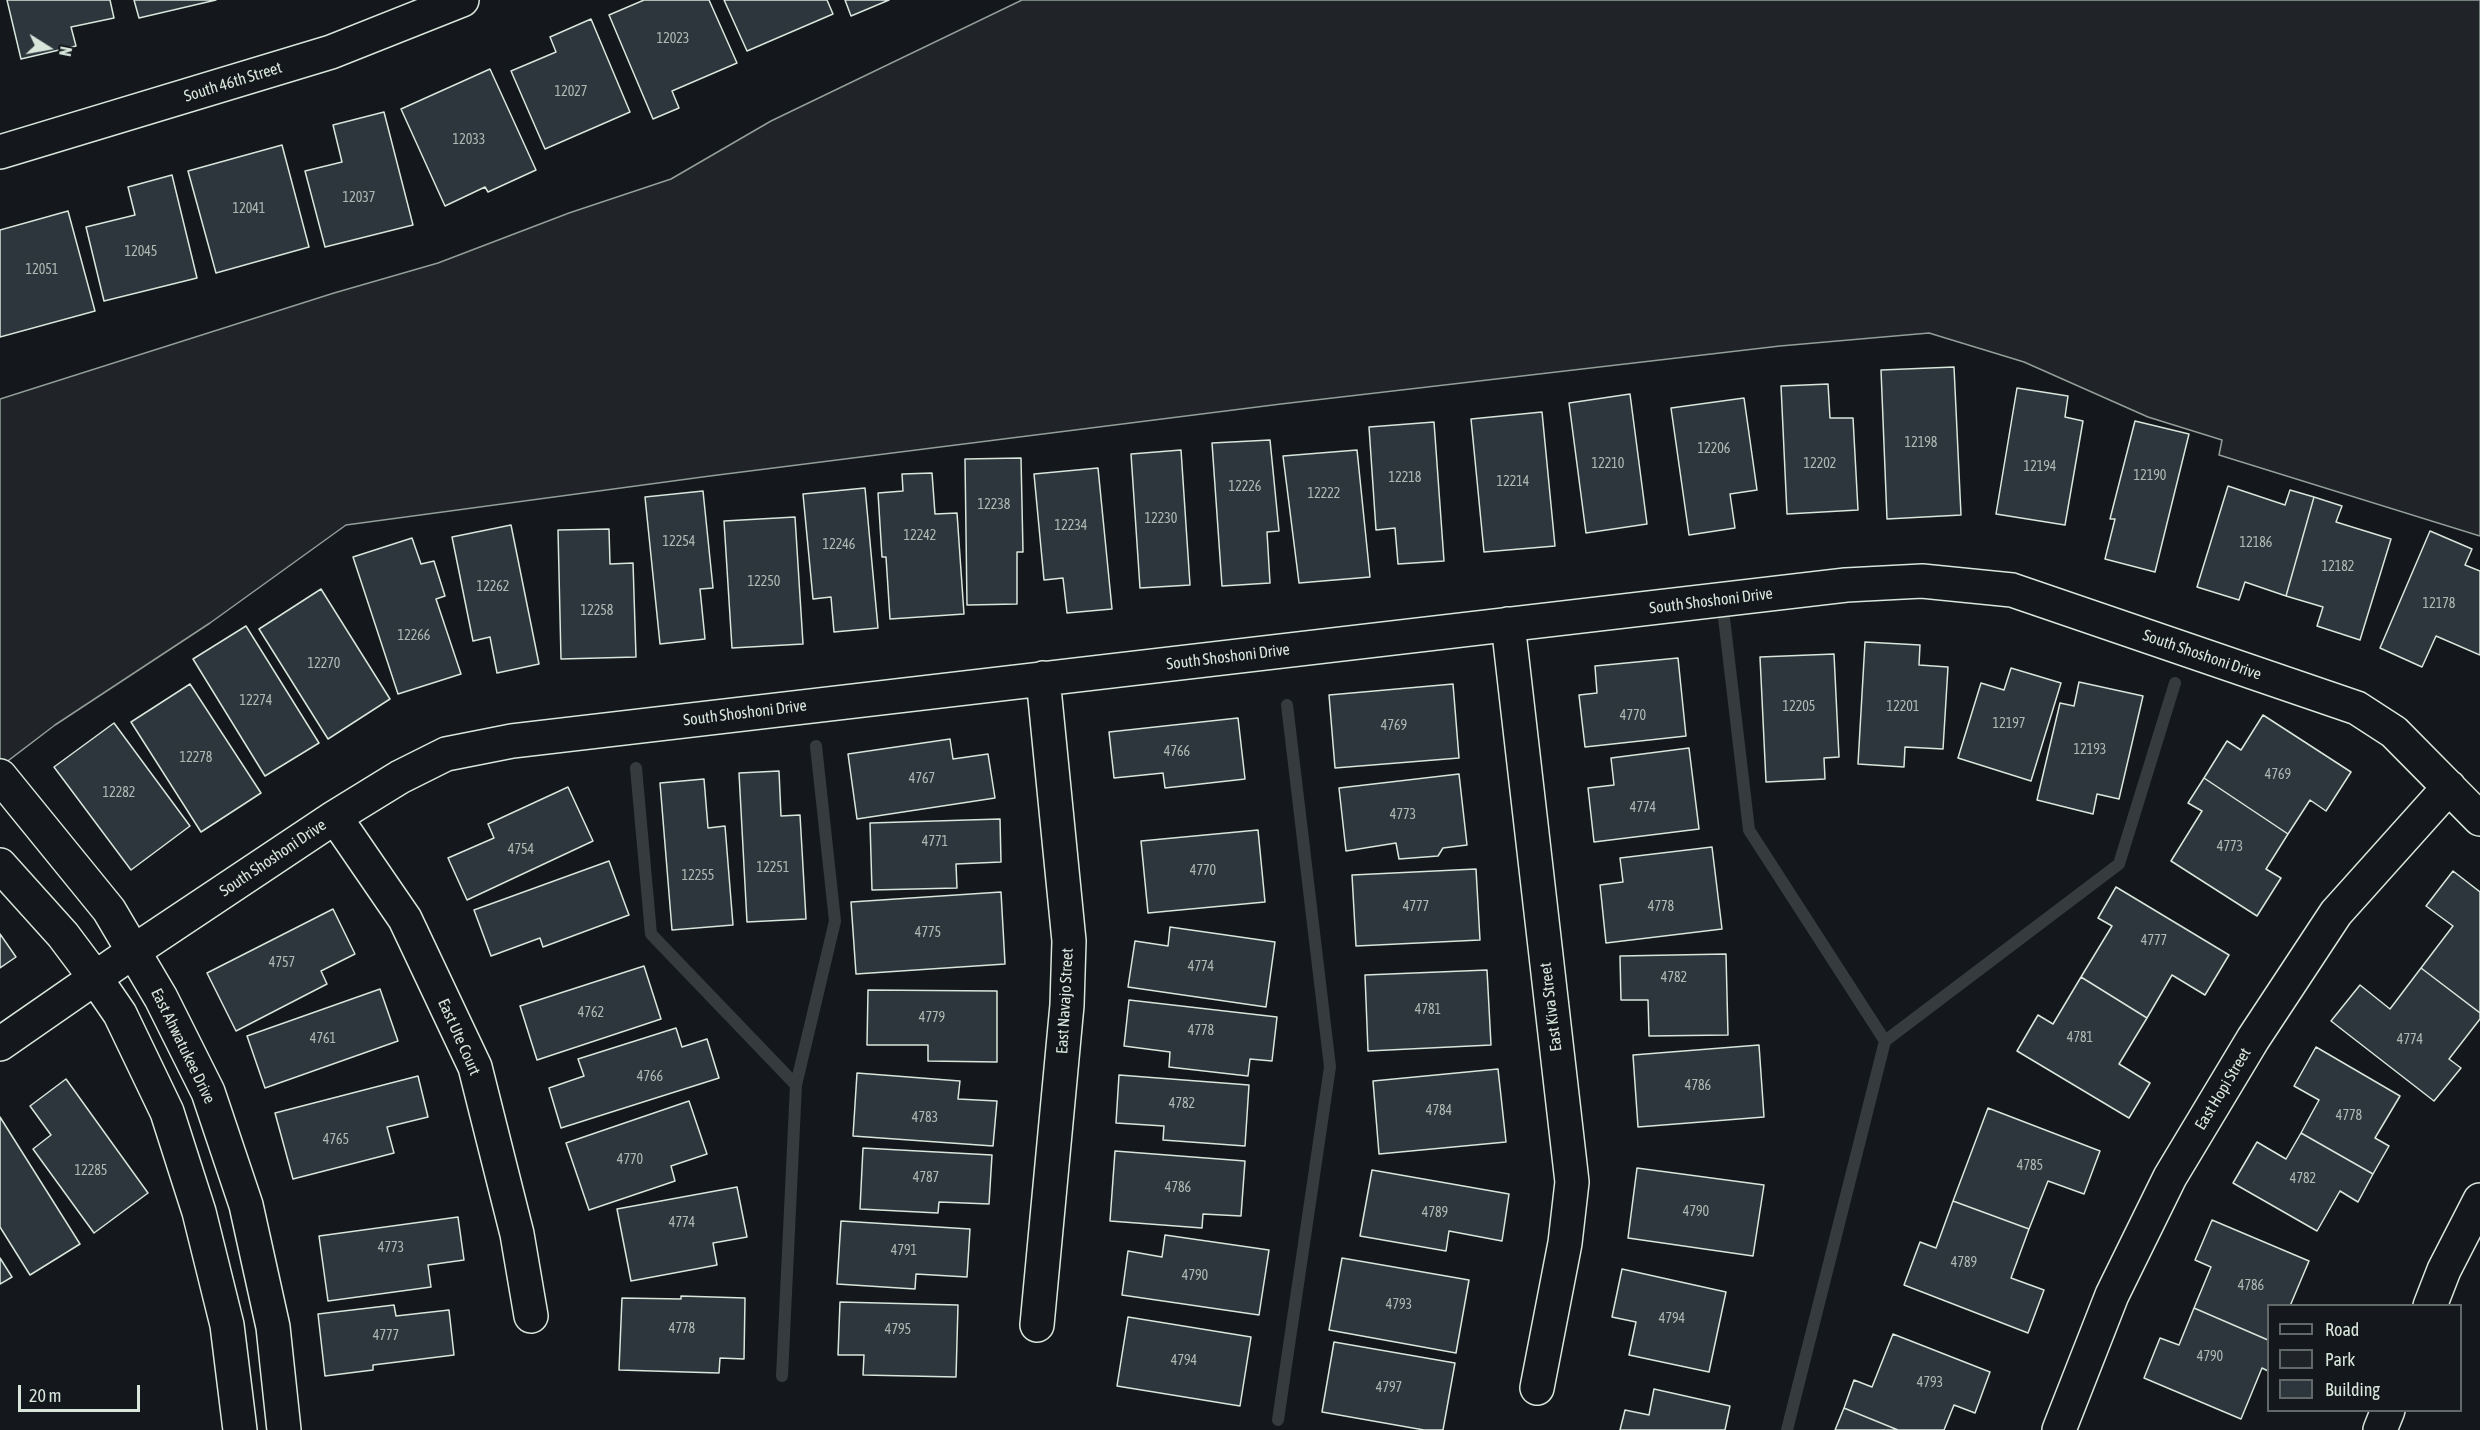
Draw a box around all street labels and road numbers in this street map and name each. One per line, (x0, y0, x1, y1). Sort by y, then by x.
street label: South 46th Street (182, 58, 284, 106)
street label: South Shoshoni Drive (1648, 584, 1774, 618)
street label: South Shoshoni Drive (2140, 626, 2264, 684)
street label: South Shoshoni Drive (1165, 640, 1291, 674)
street label: South Shoshoni Drive (682, 696, 808, 730)
street label: South Shoshoni Drive (216, 815, 330, 901)
street label: East Navajo Street (1053, 948, 1077, 1054)
street label: East Kiva Street (1536, 961, 1566, 1053)
street label: East Ahwatukee Drive (147, 985, 219, 1107)
street label: East Ute Court (434, 996, 484, 1078)
street label: East Hopi Street (2191, 1045, 2255, 1133)

